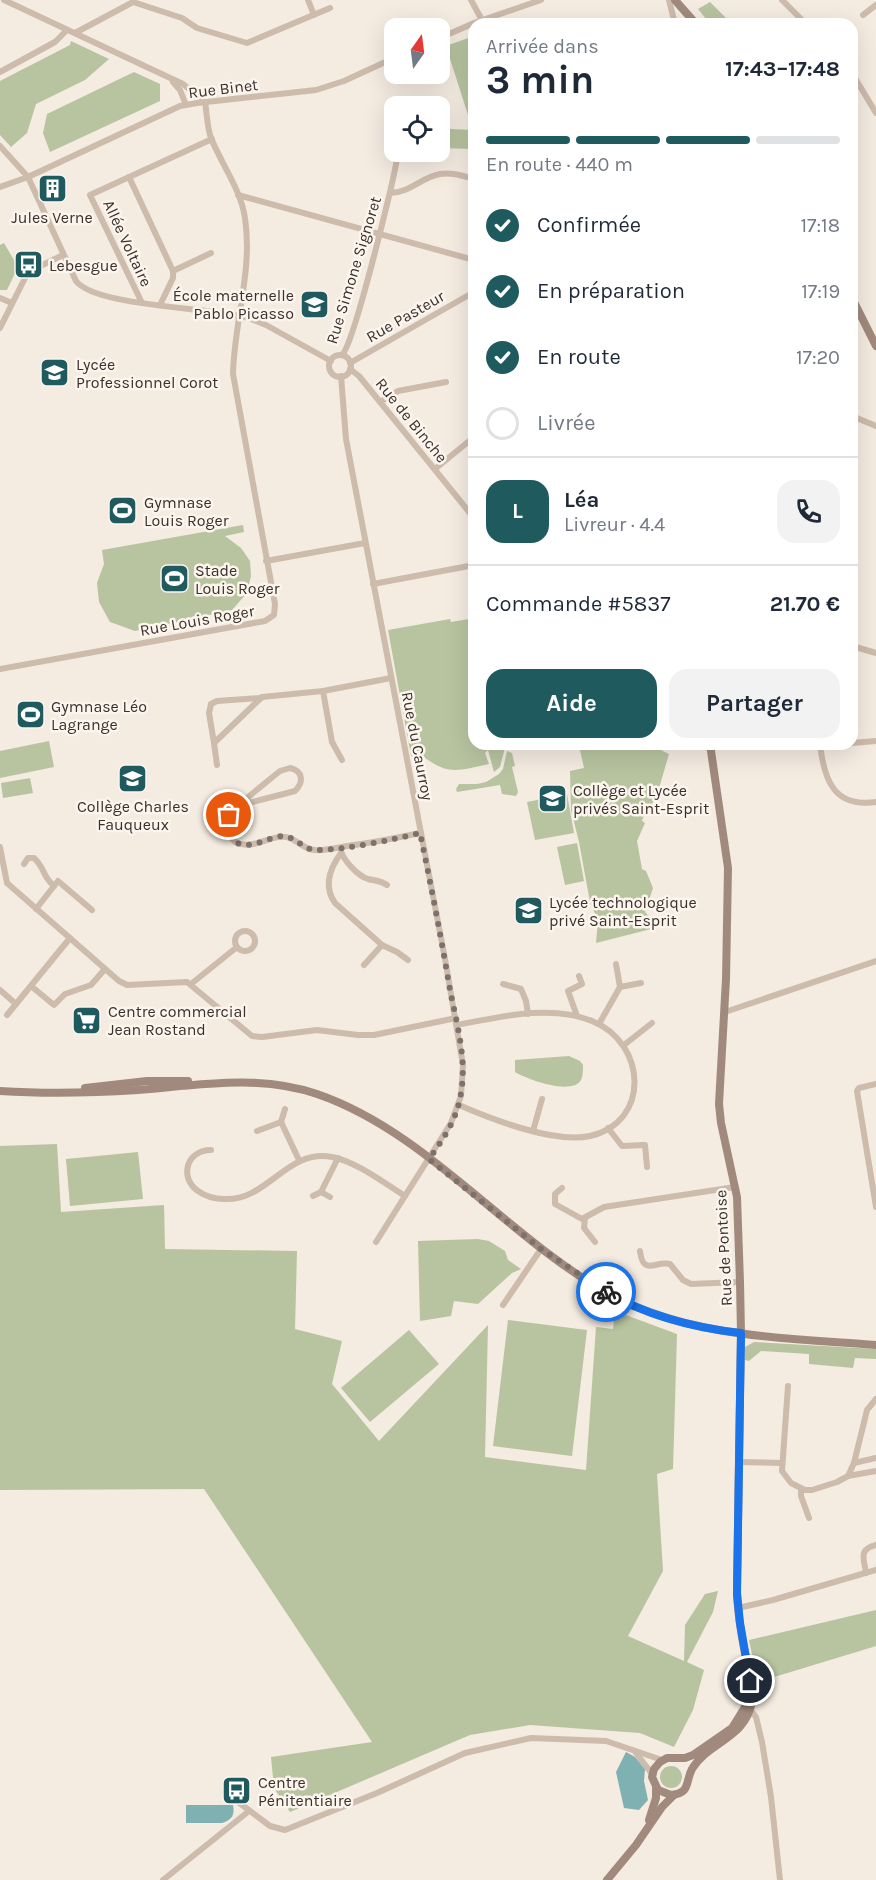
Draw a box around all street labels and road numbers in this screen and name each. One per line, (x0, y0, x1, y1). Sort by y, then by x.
street label: Rue Binet (187, 75, 259, 102)
street label: Rue Simone Signoret (322, 194, 385, 346)
street label: Allée Voltaire (99, 197, 156, 290)
street label: Rue Pasteur (363, 286, 448, 346)
street label: Rue de Binche (372, 374, 452, 467)
street label: Rue Louis Roger (138, 601, 256, 640)
street label: Rue du Caurroy (398, 690, 437, 803)
street label: Rue de Pontoise (711, 1189, 736, 1307)

